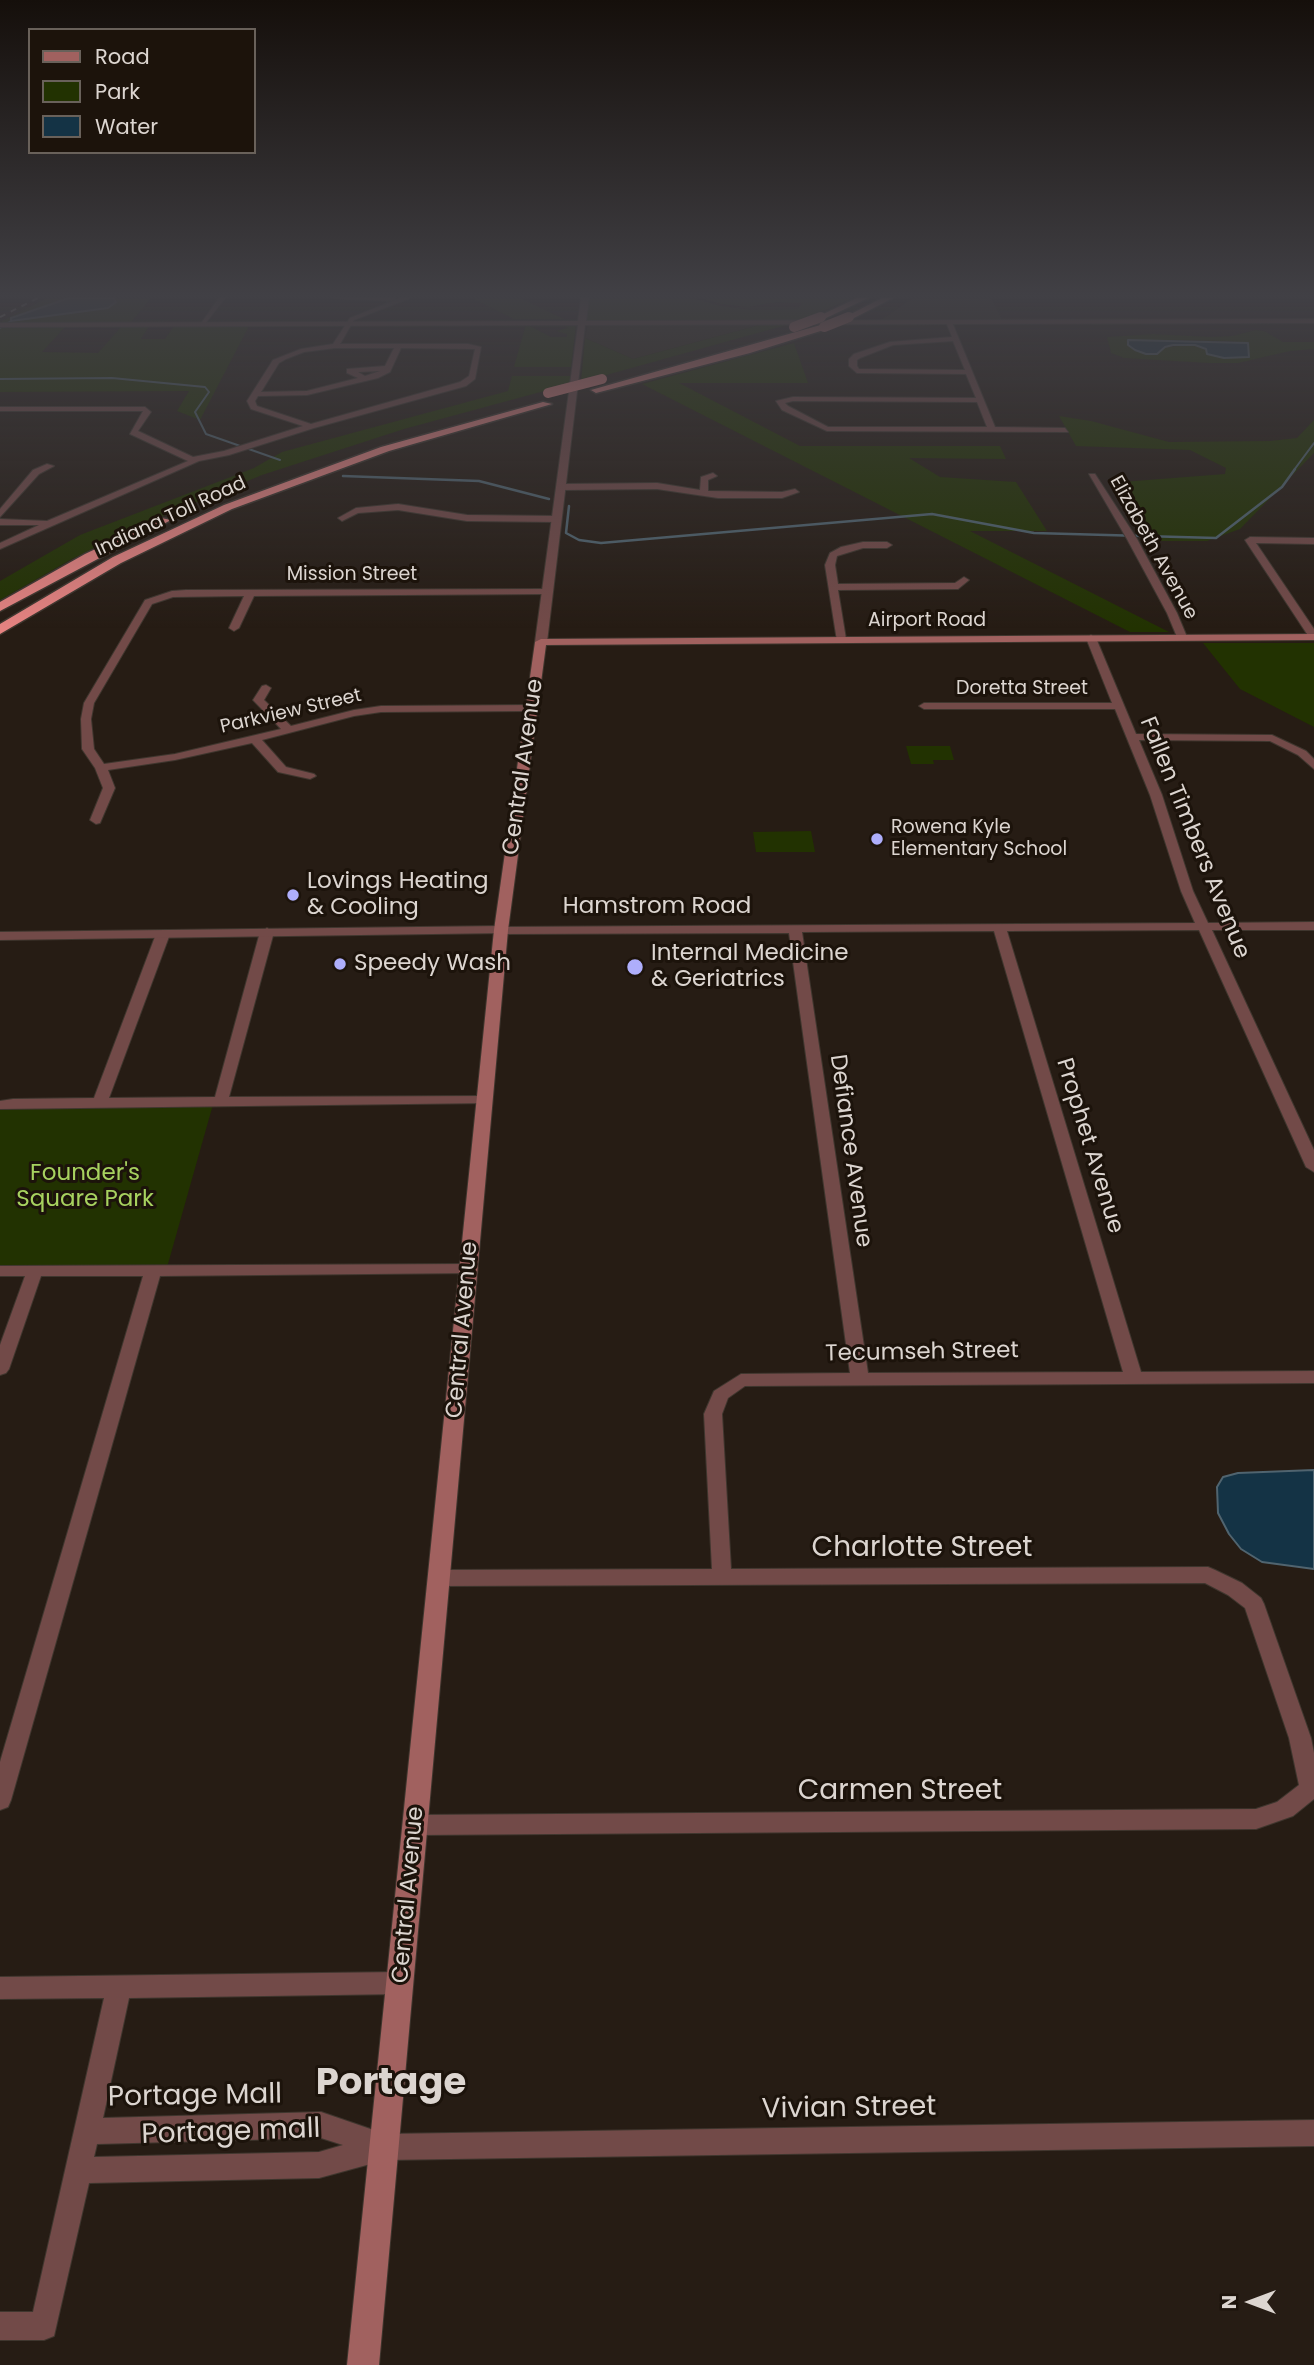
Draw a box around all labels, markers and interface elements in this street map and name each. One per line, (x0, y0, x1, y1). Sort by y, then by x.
legend (28, 28, 256, 154)
text: Road (95, 42, 150, 71)
text: Park (95, 77, 140, 106)
text: Water (95, 112, 158, 141)
street label: Indiana Toll Road (92, 472, 250, 562)
street label: Elizabeth Avenue (1104, 472, 1202, 624)
street label: Mission Street (287, 564, 417, 586)
street label: Airport Road (868, 610, 986, 632)
street label: Central Avenue (498, 677, 550, 857)
street label: Doretta Street (956, 678, 1088, 700)
street label: Parkview Street (218, 685, 364, 739)
street label: Fallen Timbers Avenue (1133, 713, 1255, 963)
place label: Rowena Kyle Elementary School (891, 817, 1067, 861)
marker: Rowena Kyle Elementary School (869, 831, 885, 847)
place label: Lovings Heating & Cooling (307, 868, 489, 922)
marker: Lovings Heating & Cooling (285, 887, 301, 903)
street label: Hamstrom Road (563, 893, 751, 921)
place label: Internal Medicine & Geriatrics (651, 940, 849, 994)
place label: Speedy Wash (354, 950, 511, 978)
marker: Speedy Wash (332, 956, 348, 972)
marker: Internal Medicine & Geriatrics (625, 957, 645, 977)
street label: Defiance Avenue (823, 1053, 877, 1249)
street label: Prophet Avenue (1049, 1055, 1129, 1237)
park label: Founder's Square Park (16, 1160, 154, 1214)
street label: Central Avenue (442, 1240, 484, 1420)
street label: Tecumseh Street (825, 1338, 1019, 1368)
street label: Charlotte Street (812, 1532, 1032, 1566)
street label: Carmen Street (798, 1775, 1002, 1809)
street label: Central Avenue (388, 1805, 430, 1985)
district label: Portage (316, 2063, 466, 2107)
street label: Portage Mall (108, 2079, 282, 2115)
street label: Vivian Street (761, 2091, 937, 2127)
street label: Portage mall (141, 2113, 321, 2153)
north arrow (1216, 2267, 1286, 2337)
text: N (1216, 2295, 1243, 2309)

